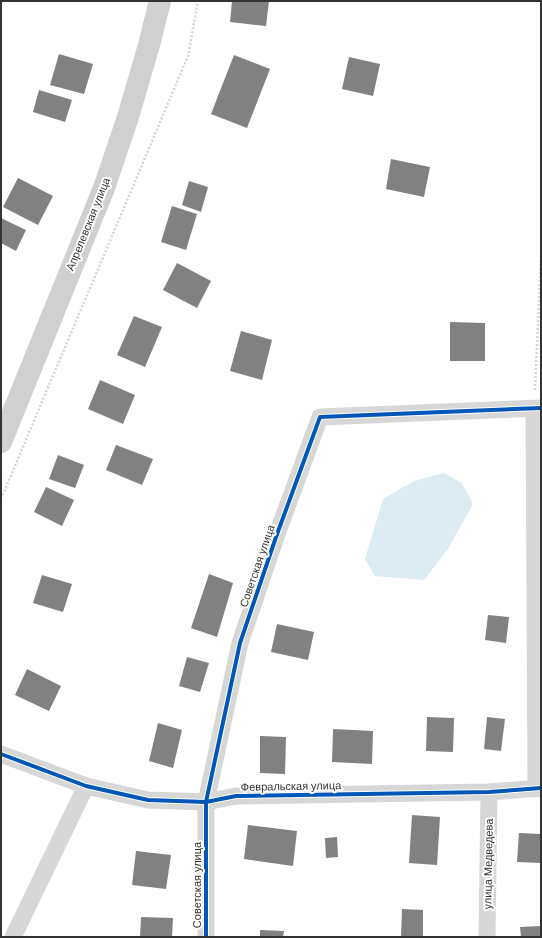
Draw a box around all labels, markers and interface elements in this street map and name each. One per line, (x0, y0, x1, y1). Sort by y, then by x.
street label: Апрелевская улица (63, 175, 113, 273)
street label: Советская улица (236, 522, 278, 609)
street label: Февральская улица (241, 778, 342, 794)
street label: улица Медведева (480, 818, 496, 909)
street label: Советская улица (190, 841, 204, 928)

